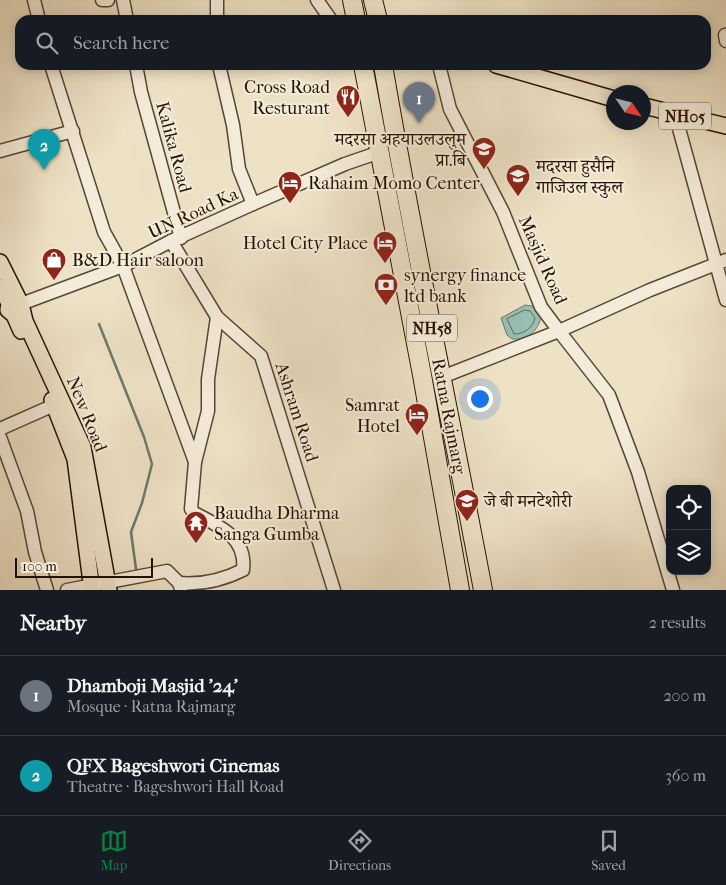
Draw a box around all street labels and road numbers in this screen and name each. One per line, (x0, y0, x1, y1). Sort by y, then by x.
street label: Kalika Road (151, 99, 196, 195)
road number: NH05 (659, 102, 711, 130)
street label: UN Road Ka (145, 183, 242, 243)
street label: Masjid Road (514, 213, 572, 308)
road number: NH58 (407, 314, 457, 342)
street label: Ratna Rajmarg (427, 356, 470, 476)
street label: Ashram Road (270, 359, 323, 465)
street label: New Road (62, 373, 111, 455)

